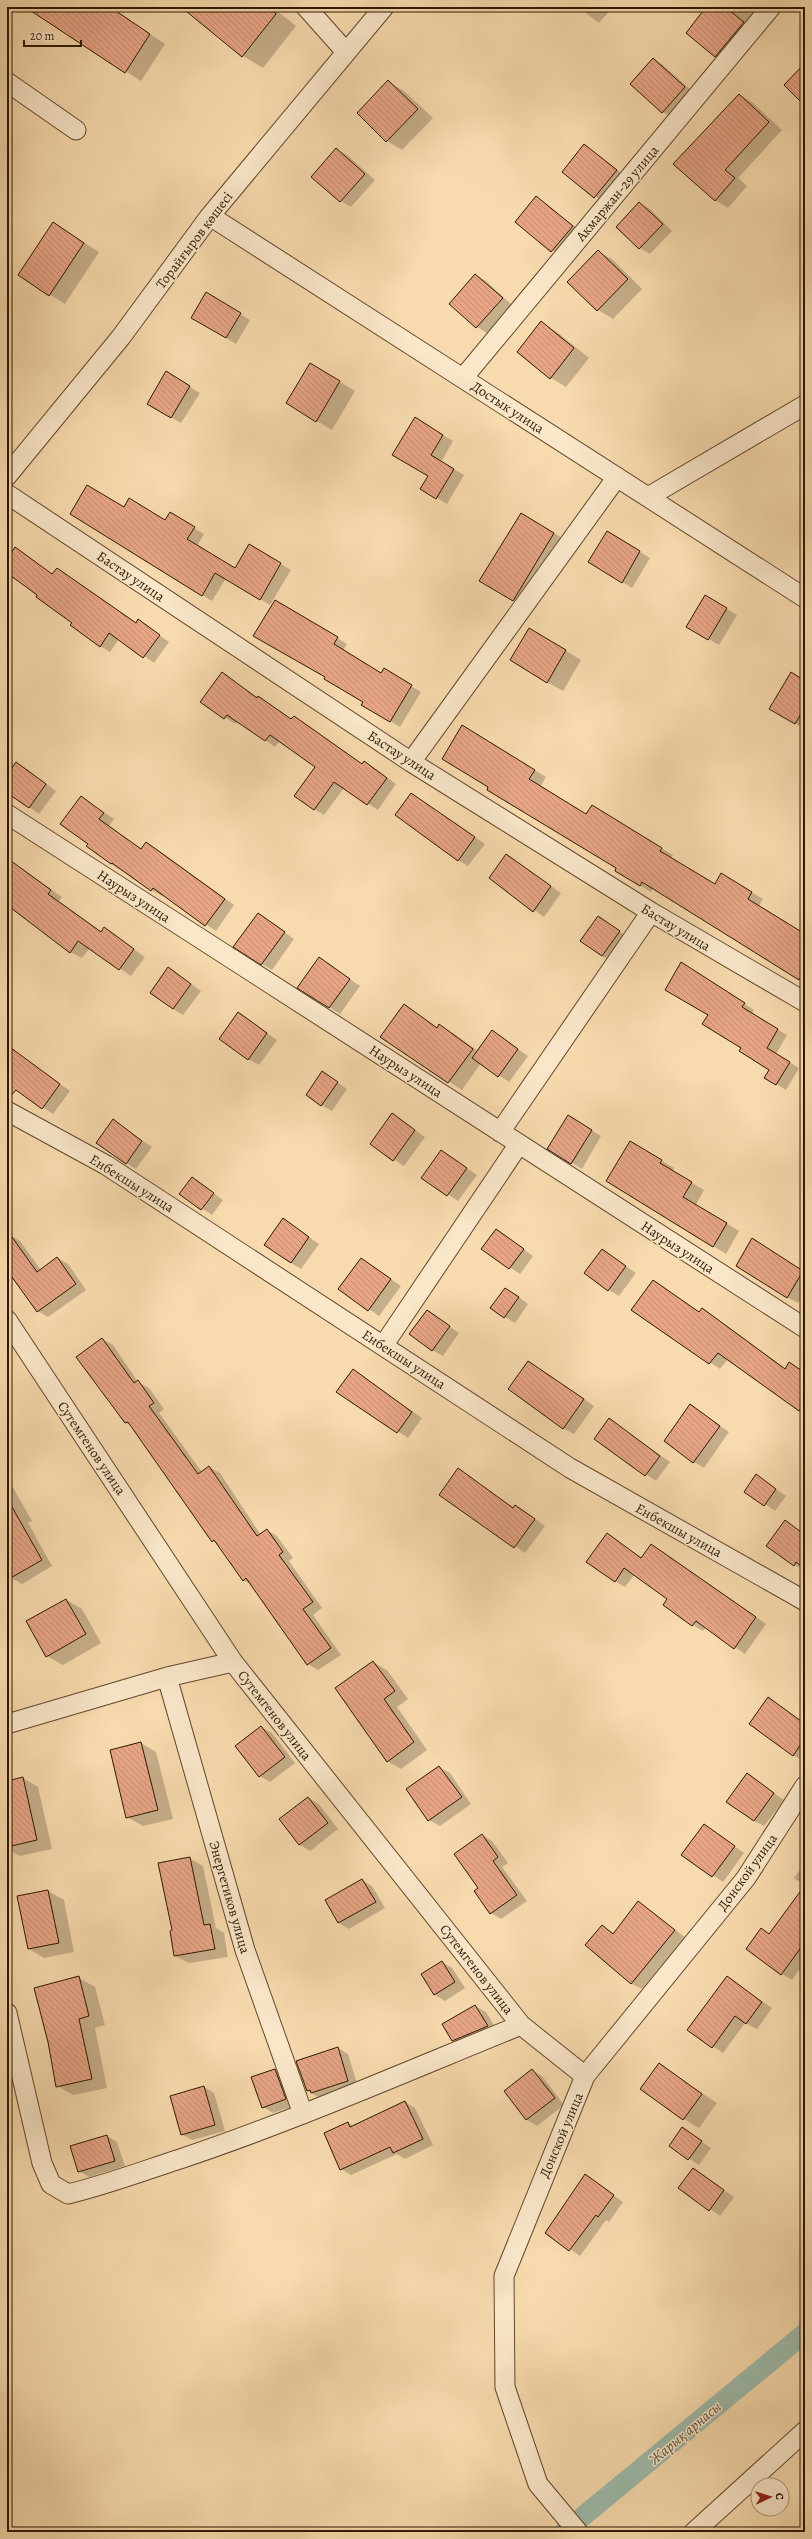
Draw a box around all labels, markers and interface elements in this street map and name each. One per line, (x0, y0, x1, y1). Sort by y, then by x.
scale bar (24, 22, 81, 48)
text: 20 m (30, 28, 54, 44)
street label: Акмаржан-29 улица (571, 141, 664, 246)
street label: Торайғыров көшесі (152, 188, 237, 293)
street label: Достык улица (468, 377, 548, 438)
street label: Бастау улица (93, 547, 169, 606)
street label: Бастау улица (364, 726, 440, 785)
street label: Наурыз улица (93, 866, 175, 928)
street label: Бастау улица (637, 899, 715, 956)
street label: Наурыз улица (365, 1041, 447, 1103)
street label: Енбекшы улица (86, 1150, 178, 1217)
street label: Наурыз улица (637, 1217, 719, 1279)
street label: Енбекшы улица (358, 1325, 450, 1394)
street label: Сутемгенов улица (53, 1398, 130, 1499)
street label: Енбекшы улица (632, 1499, 726, 1562)
street label: Сутемгенов улица (233, 1666, 316, 1765)
street label: Донской улица (713, 1829, 782, 1915)
street label: Энергетиков улица (204, 1839, 255, 1956)
street label: Сутемгенов улица (435, 1920, 518, 2019)
street label: Донской улица (535, 2089, 588, 2181)
water label: Жарық арнасы (644, 2397, 725, 2470)
north arrow (750, 2477, 790, 2517)
text: С (772, 2492, 787, 2500)

